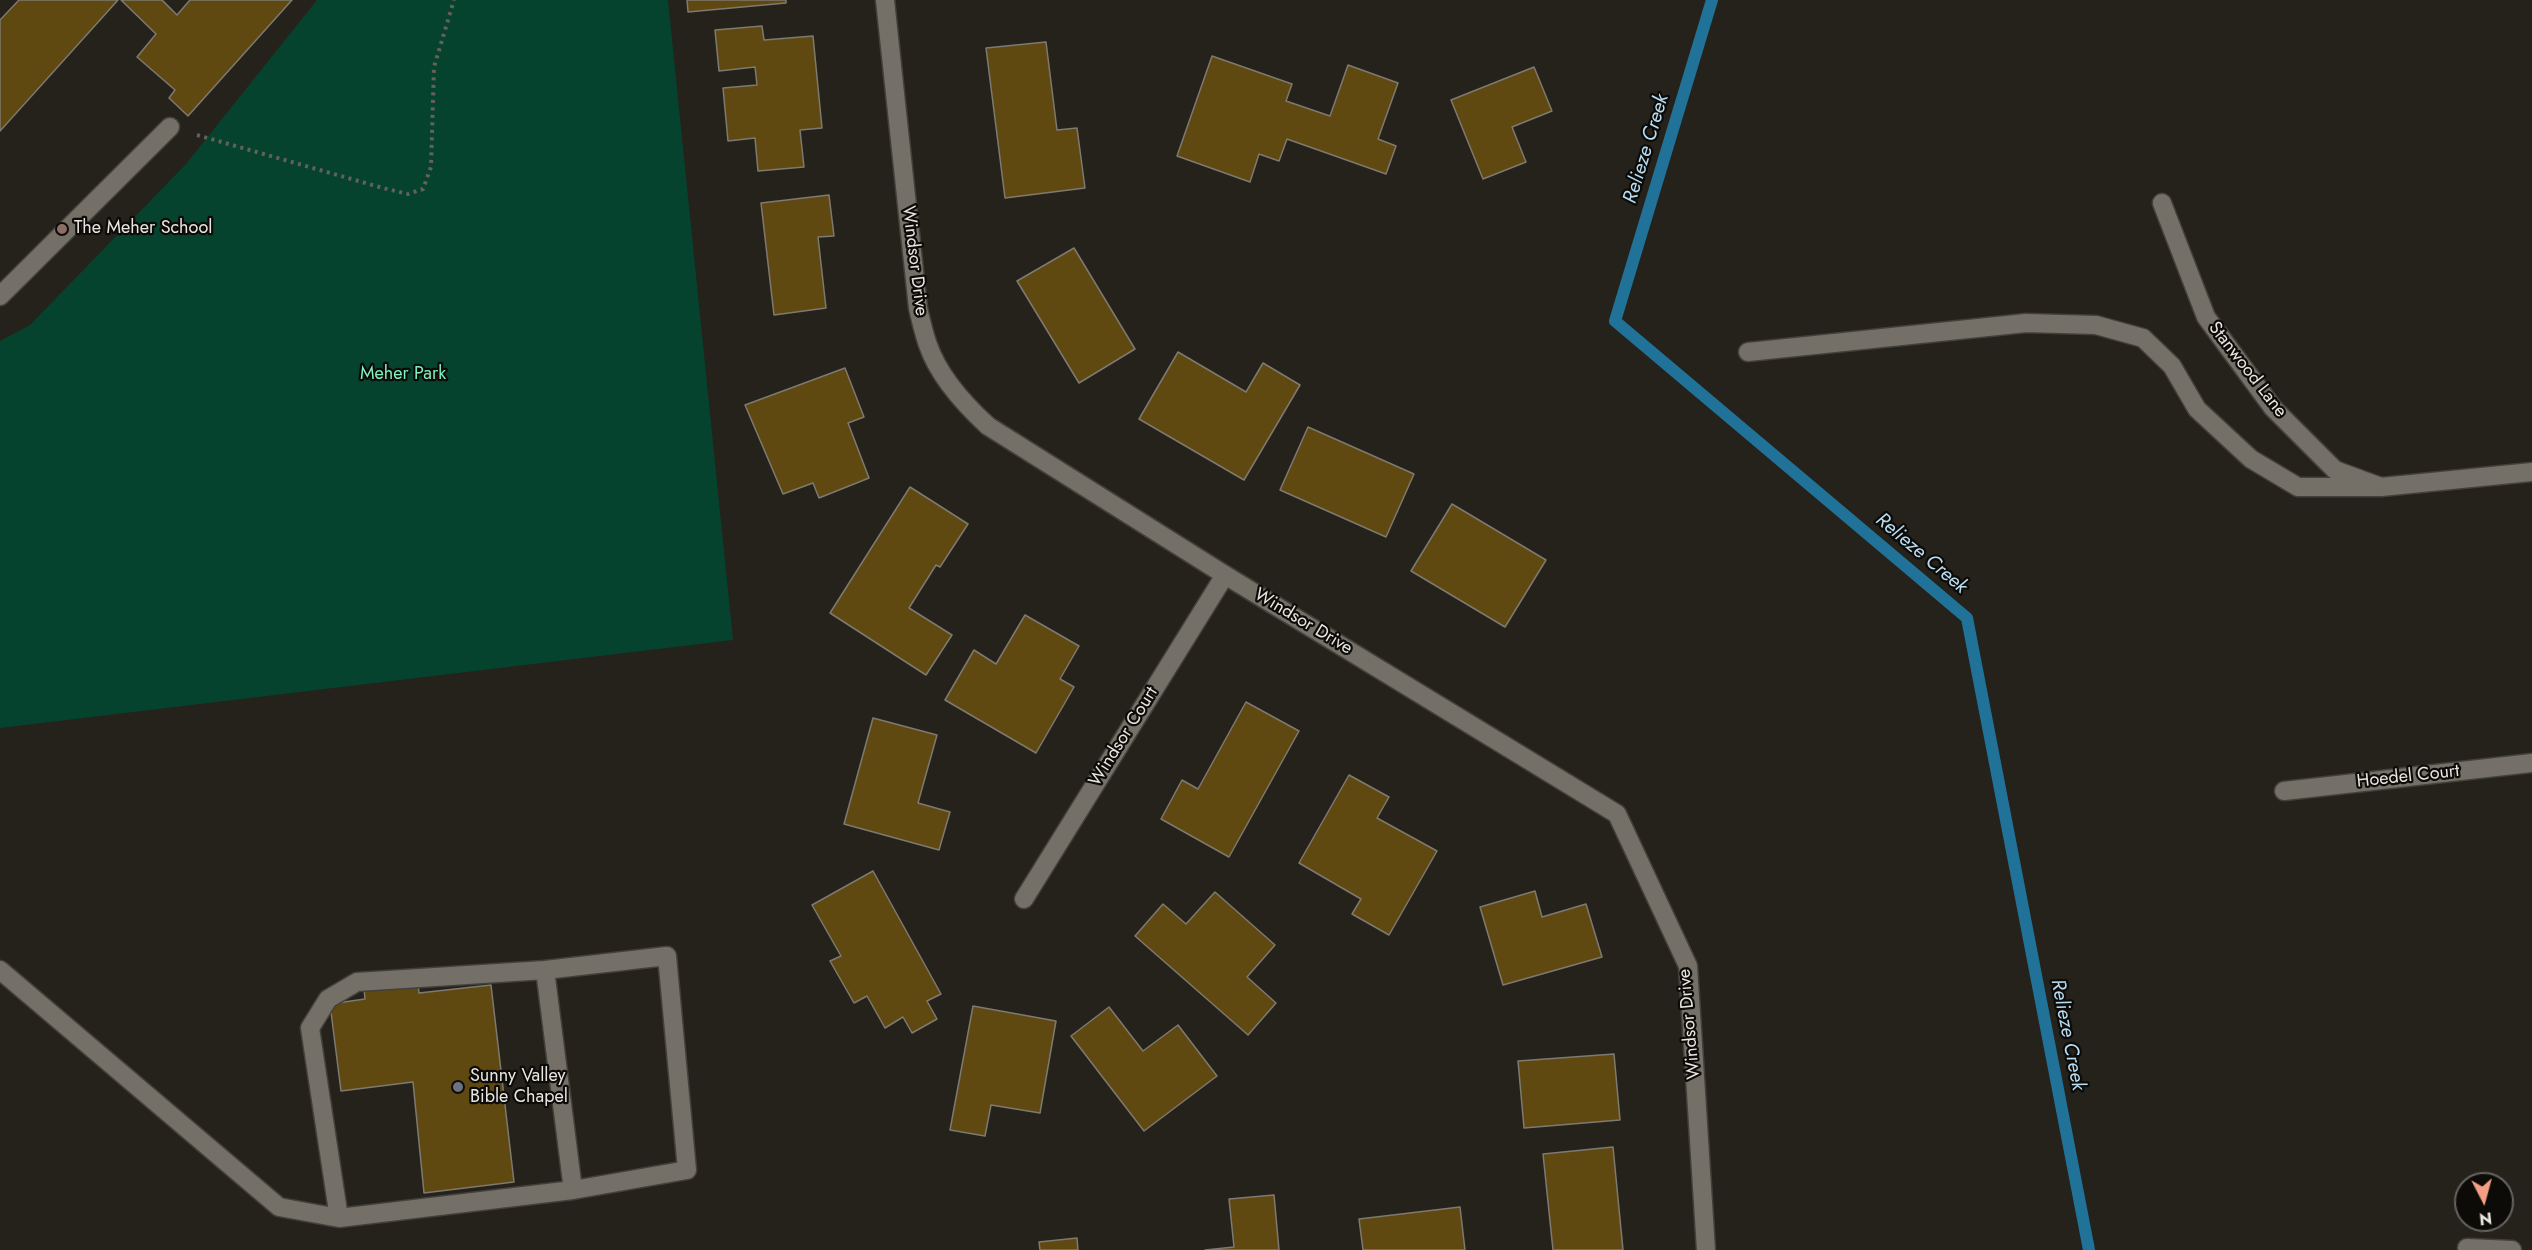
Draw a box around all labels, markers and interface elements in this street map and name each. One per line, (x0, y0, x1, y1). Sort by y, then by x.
water label: Relieze Creek (1619, 92, 1675, 206)
street label: Windsor Drive (897, 205, 931, 317)
place label: The Meher School (74, 218, 212, 240)
marker: The Meher School (55, 222, 69, 236)
street label: Stanwood Lane (2203, 318, 2291, 422)
park label: Meher Park (360, 364, 446, 386)
water label: Relieze Creek (1870, 509, 1972, 599)
street label: Windsor Drive (1250, 584, 1356, 660)
street label: Windsor Court (1085, 683, 1163, 791)
street label: Hoedel Court (2356, 761, 2460, 793)
street label: Windsor Drive (1674, 968, 1706, 1080)
water label: Relieze Creek (2044, 977, 2090, 1093)
place label: Sunny Valley Bible Chapel (470, 1066, 568, 1108)
marker: Sunny Valley Bible Chapel (451, 1080, 465, 1094)
north arrow (2454, 1172, 2514, 1232)
text: N (2478, 1206, 2493, 1231)

